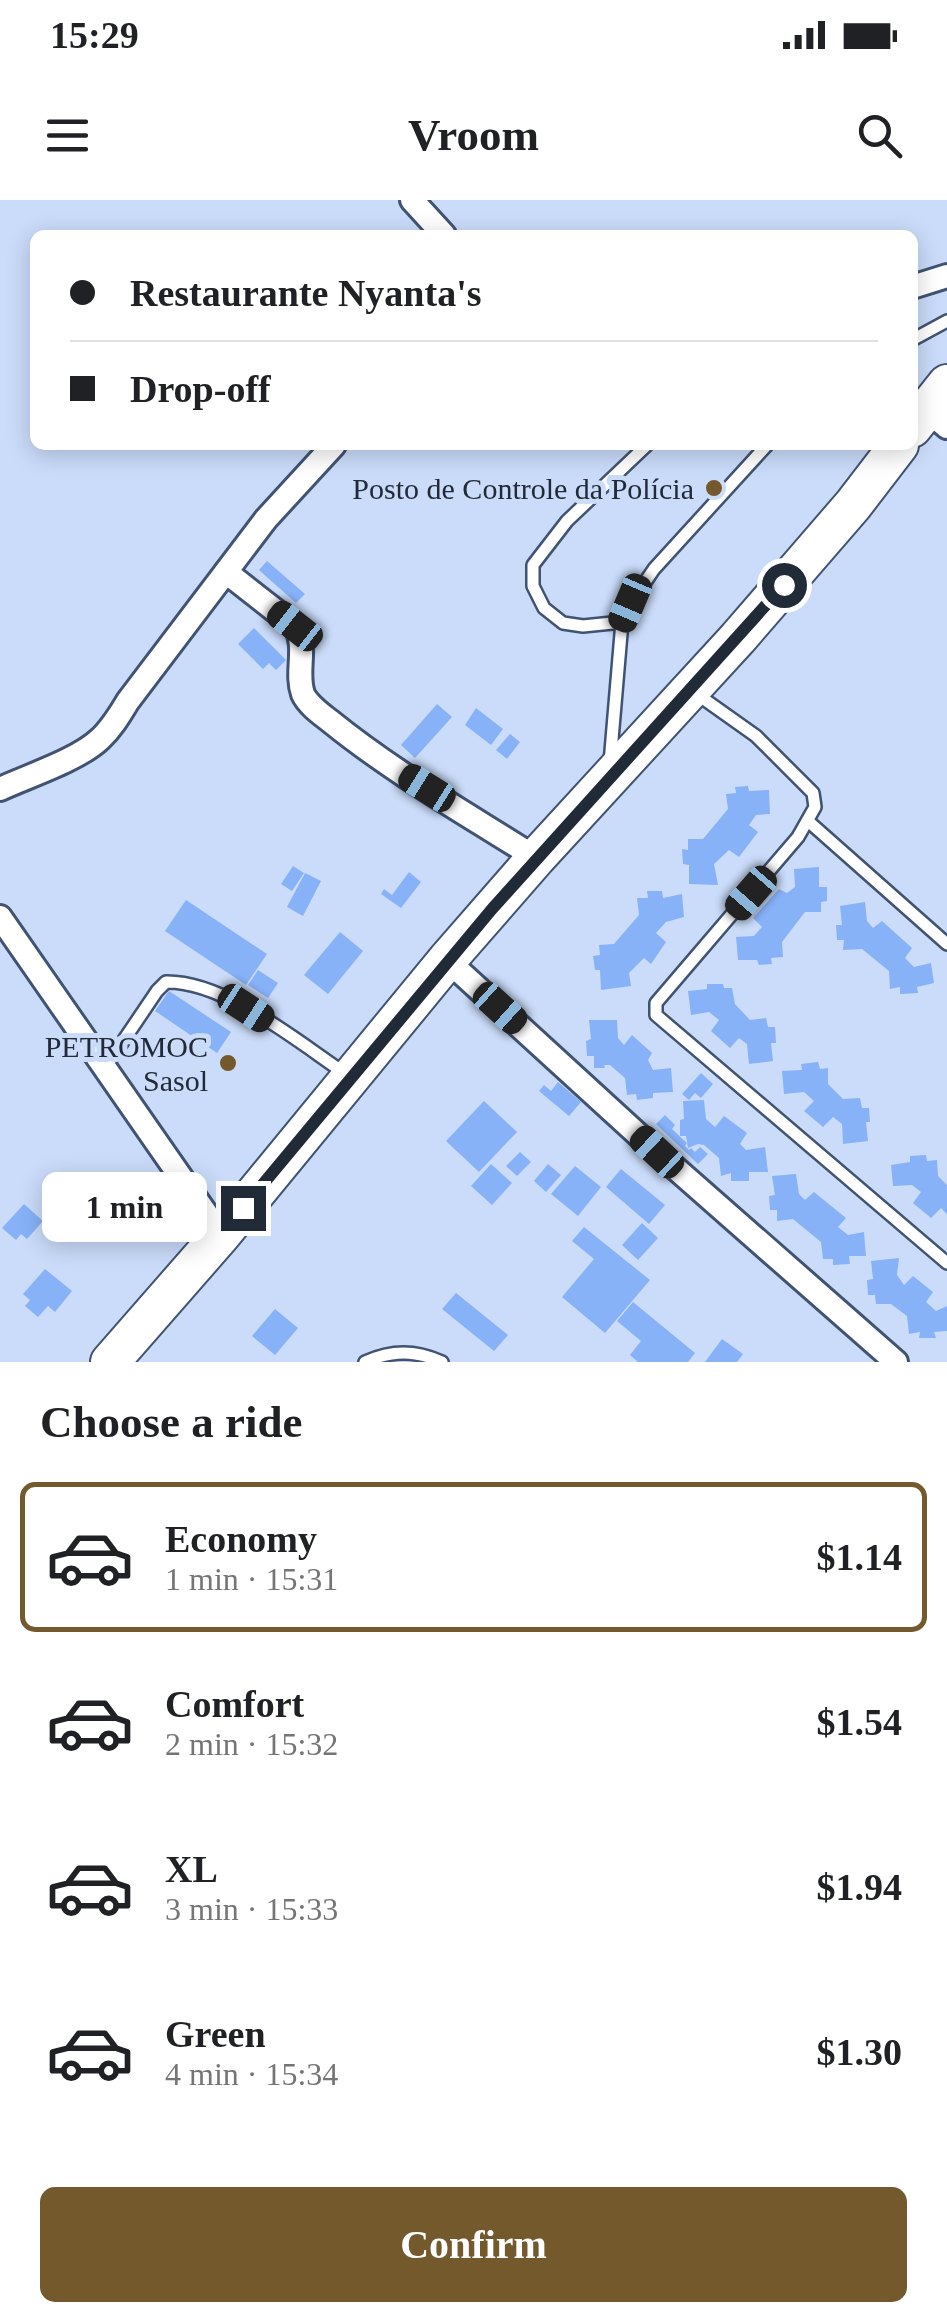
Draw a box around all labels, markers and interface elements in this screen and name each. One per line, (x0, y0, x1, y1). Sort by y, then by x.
text: 15:29 (50, 14, 139, 56)
icon: menu (40, 108, 95, 163)
icon: search (852, 108, 907, 163)
text: Vroom (408, 110, 539, 160)
text: Restaurante Nyanta's (130, 272, 481, 314)
text: Drop-off (130, 368, 271, 410)
place label: Posto de Controle da Polícia (352, 472, 694, 505)
marker: Posto de Controle da Polícia (703, 477, 725, 499)
route start (762, 563, 807, 608)
car (604, 570, 656, 636)
car (262, 596, 328, 656)
car (394, 759, 460, 817)
car (720, 861, 782, 925)
car (468, 977, 532, 1039)
car (213, 979, 279, 1037)
place label: PETROMOC Sasol (45, 1030, 208, 1097)
marker: PETROMOC Sasol (217, 1052, 239, 1074)
car (625, 1121, 689, 1183)
callout: 1 min (43, 1173, 208, 1243)
route end (221, 1186, 266, 1231)
text: 1 min (86, 1189, 163, 1225)
text: Choose a ride (40, 1397, 303, 1447)
icon: car (45, 1512, 135, 1602)
text: Economy (165, 1518, 317, 1560)
text: $1.14 (817, 1536, 902, 1578)
text: 1 min · 15:31 (165, 1561, 338, 1597)
icon: car (45, 1677, 135, 1767)
text: Comfort (165, 1683, 304, 1725)
text: $1.54 (817, 1701, 902, 1743)
text: 2 min · 15:32 (165, 1726, 338, 1762)
icon: car (45, 1842, 135, 1932)
text: XL (165, 1848, 218, 1890)
text: $1.94 (817, 1866, 902, 1908)
text: 3 min · 15:33 (165, 1891, 338, 1927)
icon: car (45, 2007, 135, 2097)
text: Green (165, 2013, 266, 2055)
text: $1.30 (817, 2031, 902, 2073)
text: 4 min · 15:34 (165, 2056, 338, 2092)
button: Confirm (40, 2187, 907, 2302)

